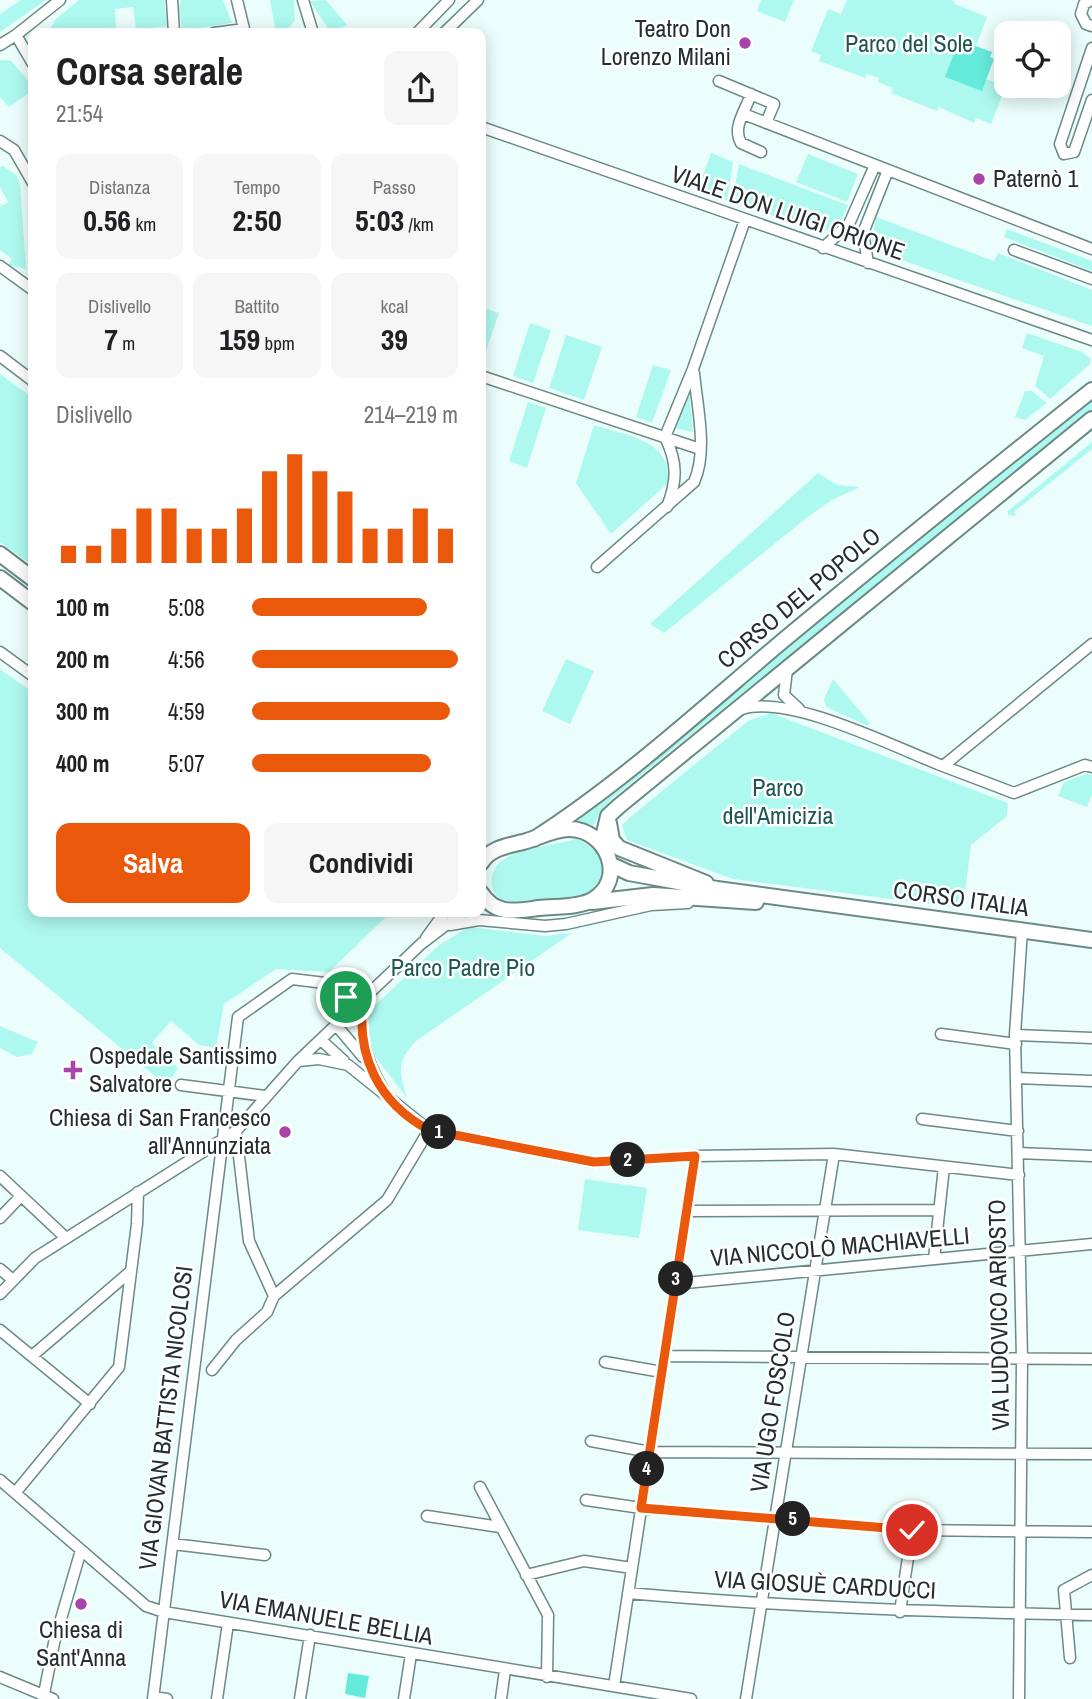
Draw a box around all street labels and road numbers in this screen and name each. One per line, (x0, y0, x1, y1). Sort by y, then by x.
street label: VIALE DON LUIGI ORIONE (667, 157, 909, 267)
street label: CORSO DEL POPOLO (710, 519, 887, 675)
street label: CORSO ITALIA (891, 873, 1032, 923)
street label: VIA LUDOVICO ARIOSTO (980, 1199, 1016, 1431)
street label: VIA NICCOLÒ MACHIAVELLI (709, 1219, 971, 1273)
street label: VIA GIOVAN BATTISTA NICOLOSI (130, 1264, 200, 1572)
street label: VIA UGO FOSCOLO (742, 1309, 802, 1495)
street label: VIA GIOSUÈ CARDUCCI (713, 1562, 937, 1606)
street label: VIA EMANUELE BELLIA (217, 1582, 436, 1652)

